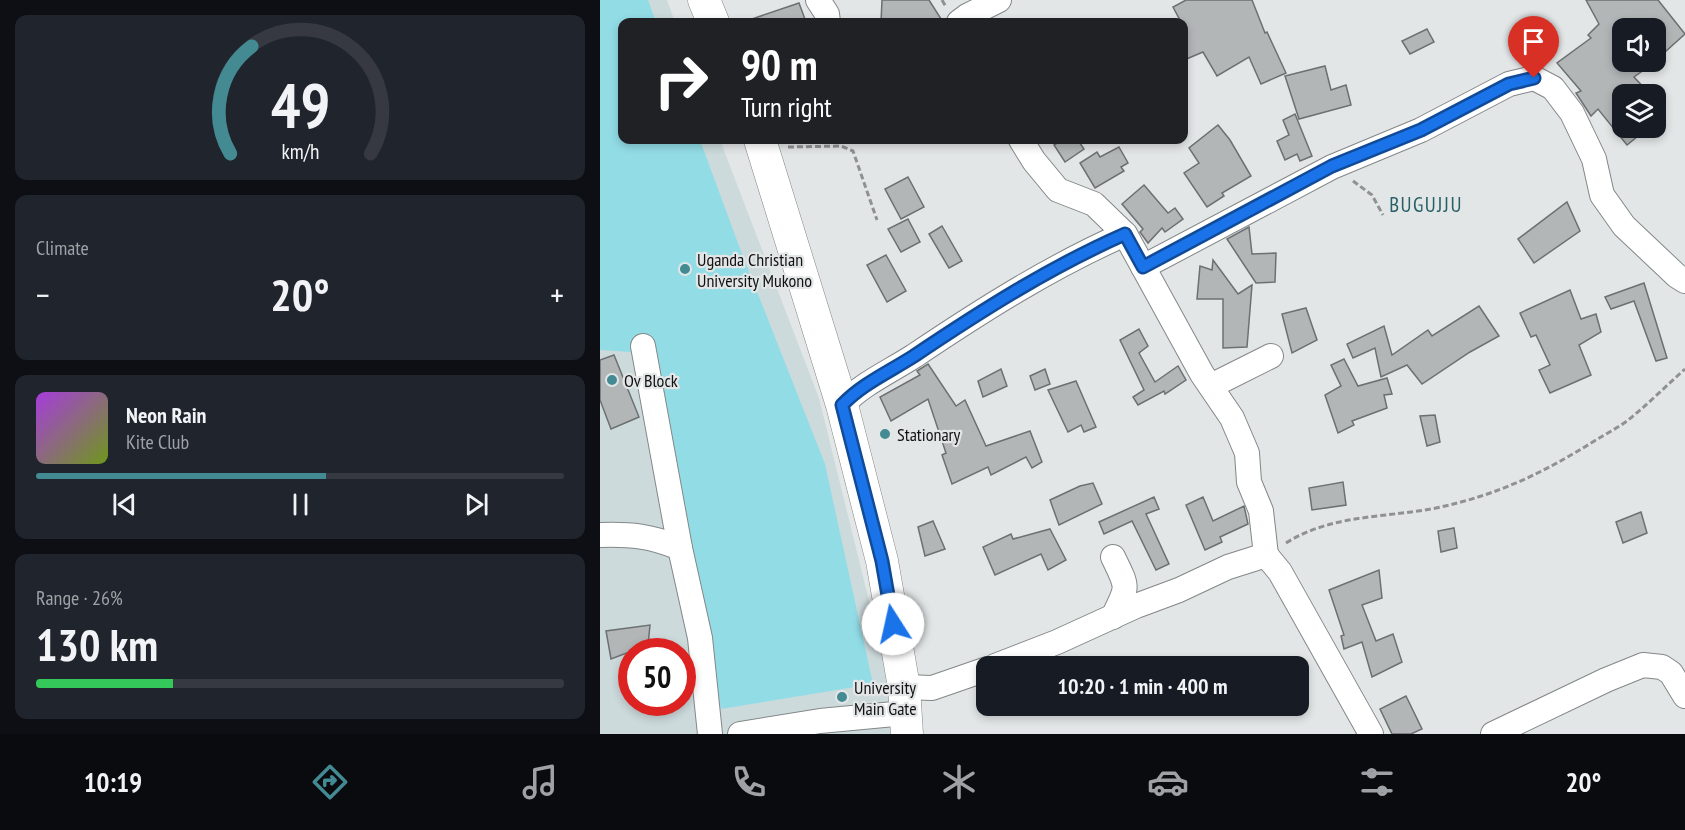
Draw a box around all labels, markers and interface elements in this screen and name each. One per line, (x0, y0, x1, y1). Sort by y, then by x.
pin (1508, 16, 1559, 78)
map controls (1612, 18, 1666, 138)
button: sound (1612, 18, 1666, 72)
icon: arrive (1517, 25, 1550, 58)
text: 90 m (741, 37, 818, 92)
icon: right (642, 42, 720, 120)
text: 49 (270, 65, 330, 146)
button: layers (1612, 84, 1666, 138)
text: Turn right (741, 90, 832, 124)
text: km/h (281, 138, 319, 166)
district label: BUGUJJU (1389, 191, 1463, 218)
text: Climate (36, 235, 89, 261)
place label: Uganda Christian University Mukono (697, 248, 812, 292)
marker: Uganda Christian University Mukono (678, 262, 692, 276)
text: 20° (270, 265, 330, 323)
text: − (36, 273, 50, 316)
text: + (550, 273, 564, 316)
place label: Ov Block (624, 369, 678, 392)
marker: Ov Block (605, 373, 619, 387)
text: Neon Rain (126, 401, 206, 429)
place label: Stationary (897, 423, 961, 446)
marker: Stationary (878, 427, 892, 441)
text: Kite Club (126, 429, 189, 455)
icon: previous (108, 488, 141, 521)
icon: pause (284, 488, 317, 521)
icon: next (460, 488, 493, 521)
text: Range · 26% (36, 585, 123, 611)
position arrow (861, 592, 925, 656)
text: 130 km (36, 615, 158, 673)
speed limit sign: 50 (618, 638, 696, 716)
text: 10:20 · 1 min · 400 m (1057, 672, 1228, 700)
place label: University Main Gate (854, 676, 917, 720)
marker: University Main Gate (835, 690, 849, 704)
icon: directions (309, 761, 351, 803)
icon: music (519, 761, 561, 803)
icon: phone (728, 761, 770, 803)
icon: climate (938, 761, 980, 803)
icon: car (1147, 761, 1189, 803)
icon: filters (1356, 761, 1398, 803)
text: 10:19 (84, 765, 142, 799)
text: 20° (1566, 765, 1601, 799)

